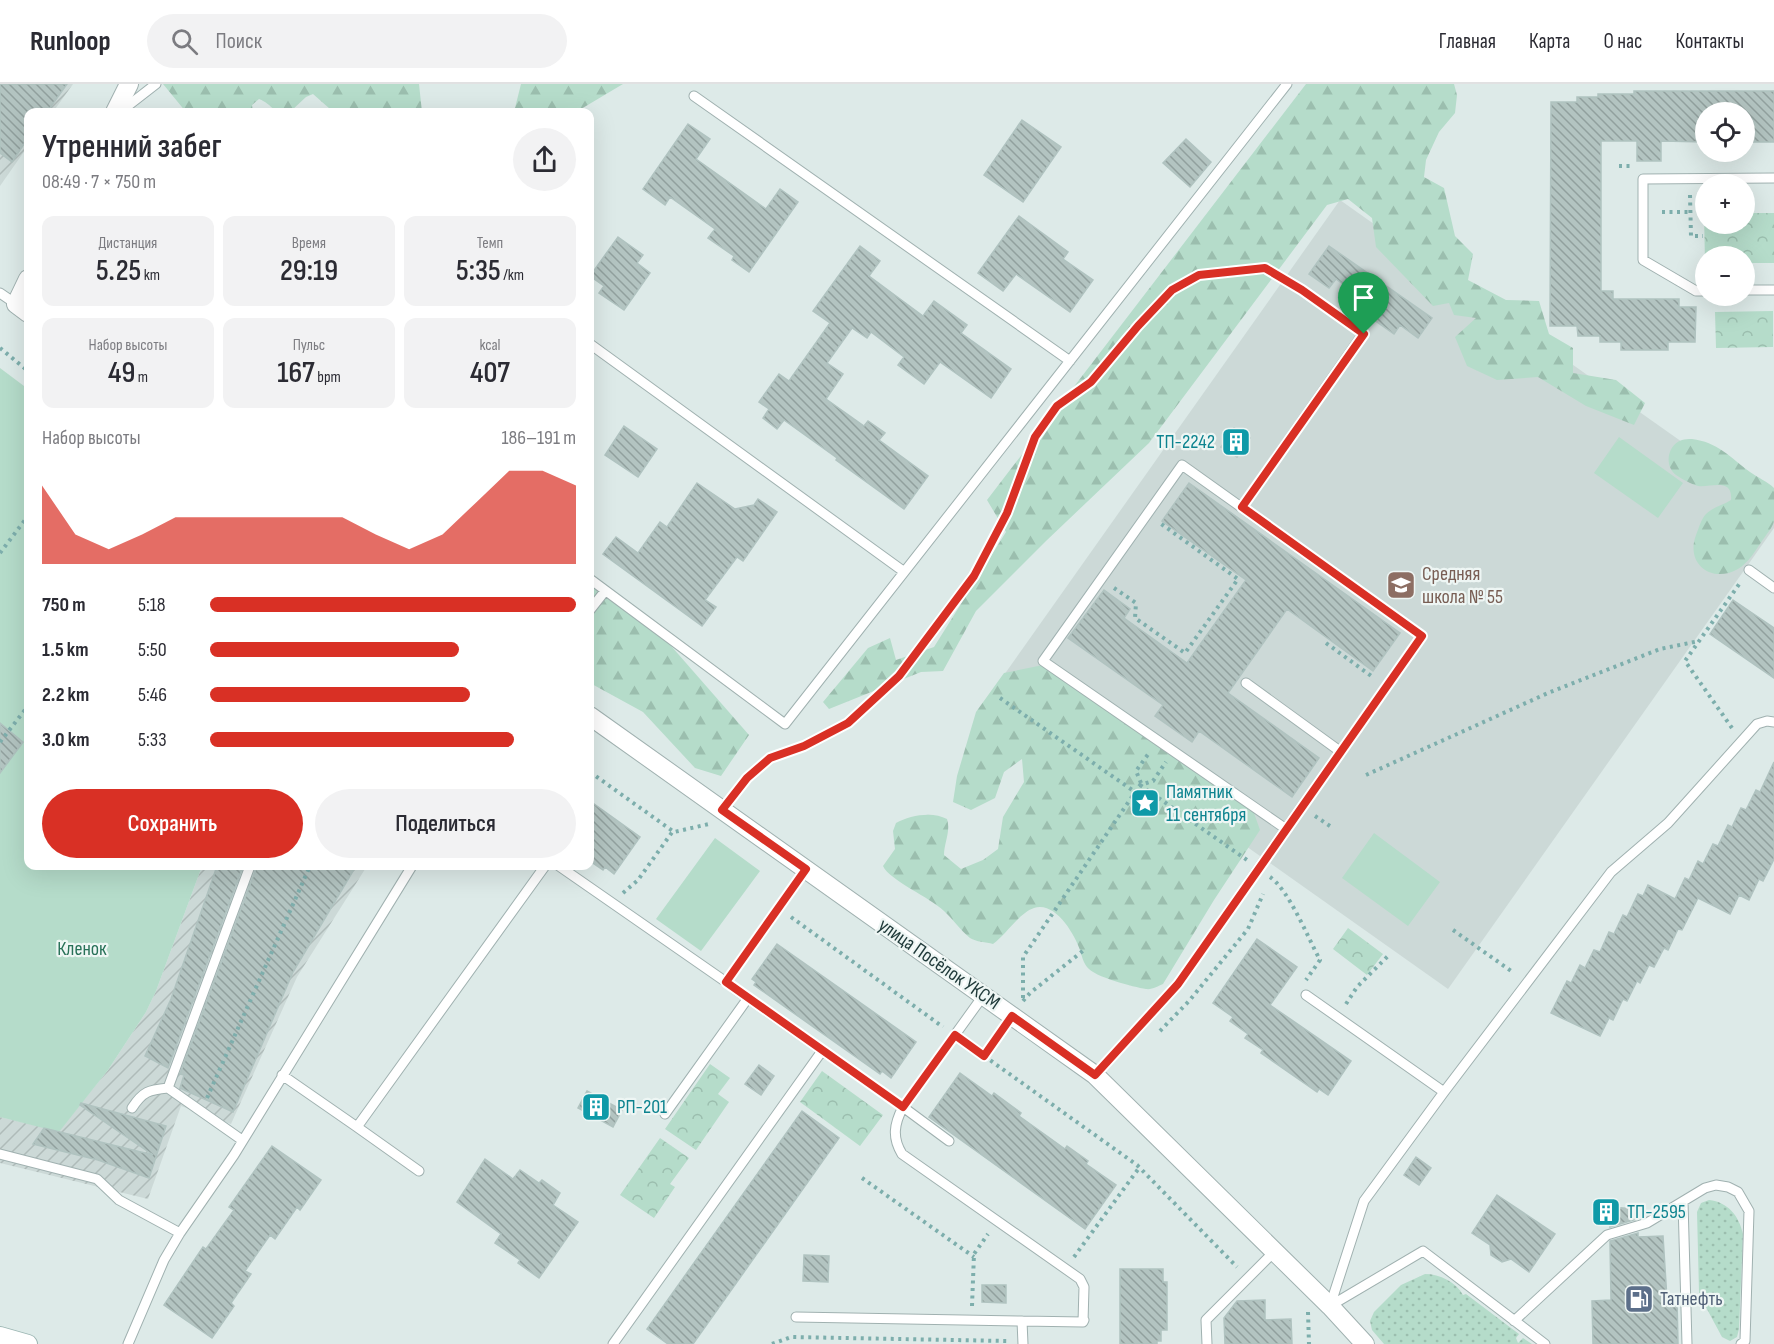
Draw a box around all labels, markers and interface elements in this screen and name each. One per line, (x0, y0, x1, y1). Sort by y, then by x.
search box (147, 14, 567, 68)
text: Runloop (30, 25, 111, 58)
icon: search (168, 25, 201, 58)
text: Поиск (216, 28, 262, 55)
text: Главная (1439, 29, 1496, 54)
text: Карта (1529, 29, 1570, 54)
text: О нас (1603, 29, 1642, 54)
text: Контакты (1675, 29, 1744, 54)
map controls (1695, 102, 1755, 306)
button: locate (1695, 102, 1755, 162)
text: Утренний забег (42, 127, 222, 167)
button: share (513, 128, 576, 191)
text: 08:49 · 7 × 750 m (42, 170, 156, 194)
button: + (1695, 174, 1755, 234)
text: Дистанция (99, 234, 157, 253)
text: Время (292, 234, 326, 253)
text: Темп (477, 234, 503, 253)
button: − (1695, 246, 1755, 306)
text: 5.25 (96, 253, 141, 289)
text: 29:19 (280, 253, 338, 289)
text: 5:35 (456, 253, 501, 289)
text: km (141, 266, 160, 285)
text: /km (501, 266, 524, 285)
pin (1338, 272, 1389, 334)
icon: arrive (1347, 281, 1380, 314)
text: Набор высоты (89, 336, 167, 355)
text: Пульс (293, 336, 325, 355)
text: kcal (479, 336, 501, 355)
text: 49 (108, 355, 135, 391)
text: 167 (277, 355, 315, 391)
text: 407 (470, 355, 510, 391)
text: m (135, 368, 148, 387)
text: bpm (315, 368, 341, 387)
text: Набор высоты (42, 426, 141, 450)
text: 186–191 m (501, 426, 576, 450)
building icon: ТП-2242 (1220, 426, 1252, 458)
place label: ТП-2242 (1156, 430, 1215, 454)
place label: Средняя школа № 55 (1422, 562, 1503, 609)
school or university icon: Средняя школа № 55 (1385, 569, 1417, 601)
text: 750 m (42, 593, 85, 617)
text: 5:18 (138, 593, 166, 617)
text: 1.5 km (42, 638, 88, 662)
text: 5:50 (138, 638, 167, 662)
text: 2.2 km (42, 683, 89, 707)
text: 5:46 (138, 683, 167, 707)
text: 3.0 km (42, 728, 89, 752)
text: 5:33 (138, 728, 167, 752)
place label: Памятник 11 сентября (1166, 780, 1246, 827)
place icon: Памятник 11 сентября (1129, 787, 1161, 819)
button: Сохранить (42, 789, 303, 858)
button: Поделиться (315, 789, 576, 858)
street label: улица Посёлок УКСМ (874, 913, 1004, 1015)
park label: Кленок (57, 937, 107, 961)
building icon: РП-201 (580, 1091, 612, 1123)
place label: РП-201 (617, 1095, 667, 1119)
building icon: ТП-2595 (1590, 1196, 1622, 1228)
place label: ТП-2595 (1627, 1200, 1686, 1224)
fuel station icon: Татнефть (1623, 1283, 1655, 1315)
place label: Татнефть (1660, 1287, 1723, 1311)

